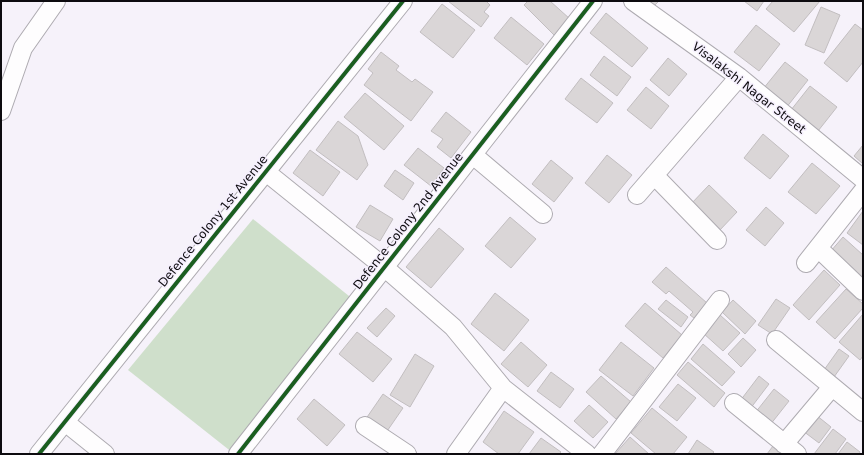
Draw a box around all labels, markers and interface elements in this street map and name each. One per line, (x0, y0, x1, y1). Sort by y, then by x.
street label: Visalakshi Nagar Street (690, 39, 809, 137)
street label: Defence Colony 2nd Avenue (350, 150, 466, 292)
street label: Defence Colony 1st Avenue (155, 152, 271, 290)

